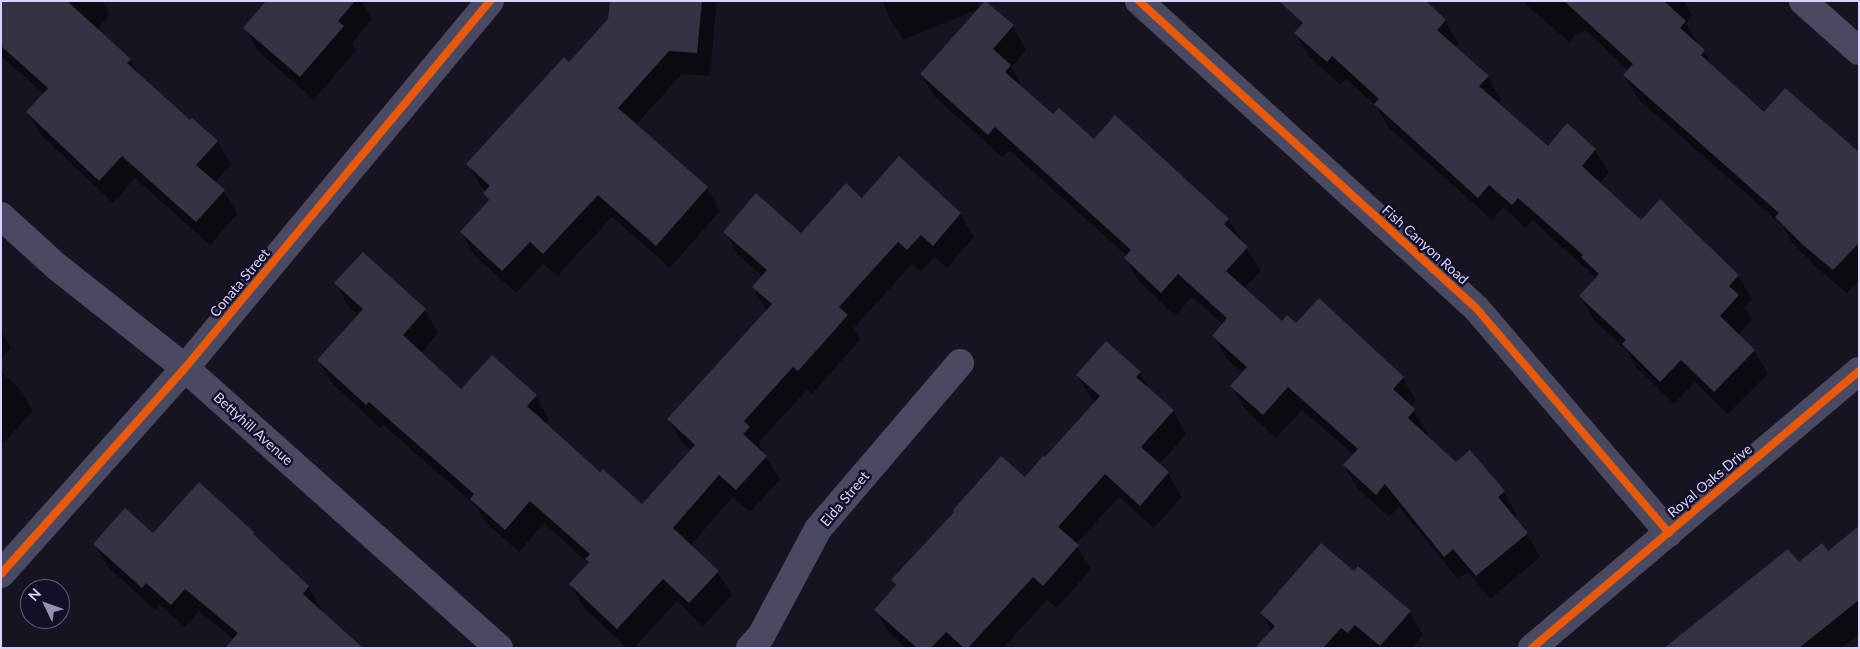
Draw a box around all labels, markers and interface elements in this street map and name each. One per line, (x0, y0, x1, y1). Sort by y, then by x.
street label: Fish Canyon Road (1378, 202, 1472, 288)
street label: Conata Street (206, 245, 274, 321)
street label: Bettyhill Avenue (210, 389, 296, 469)
street label: Royal Oaks Drive (1664, 441, 1756, 521)
street label: Elda Street (817, 468, 873, 530)
north arrow (20, 579, 70, 629)
text: N (24, 585, 44, 604)

